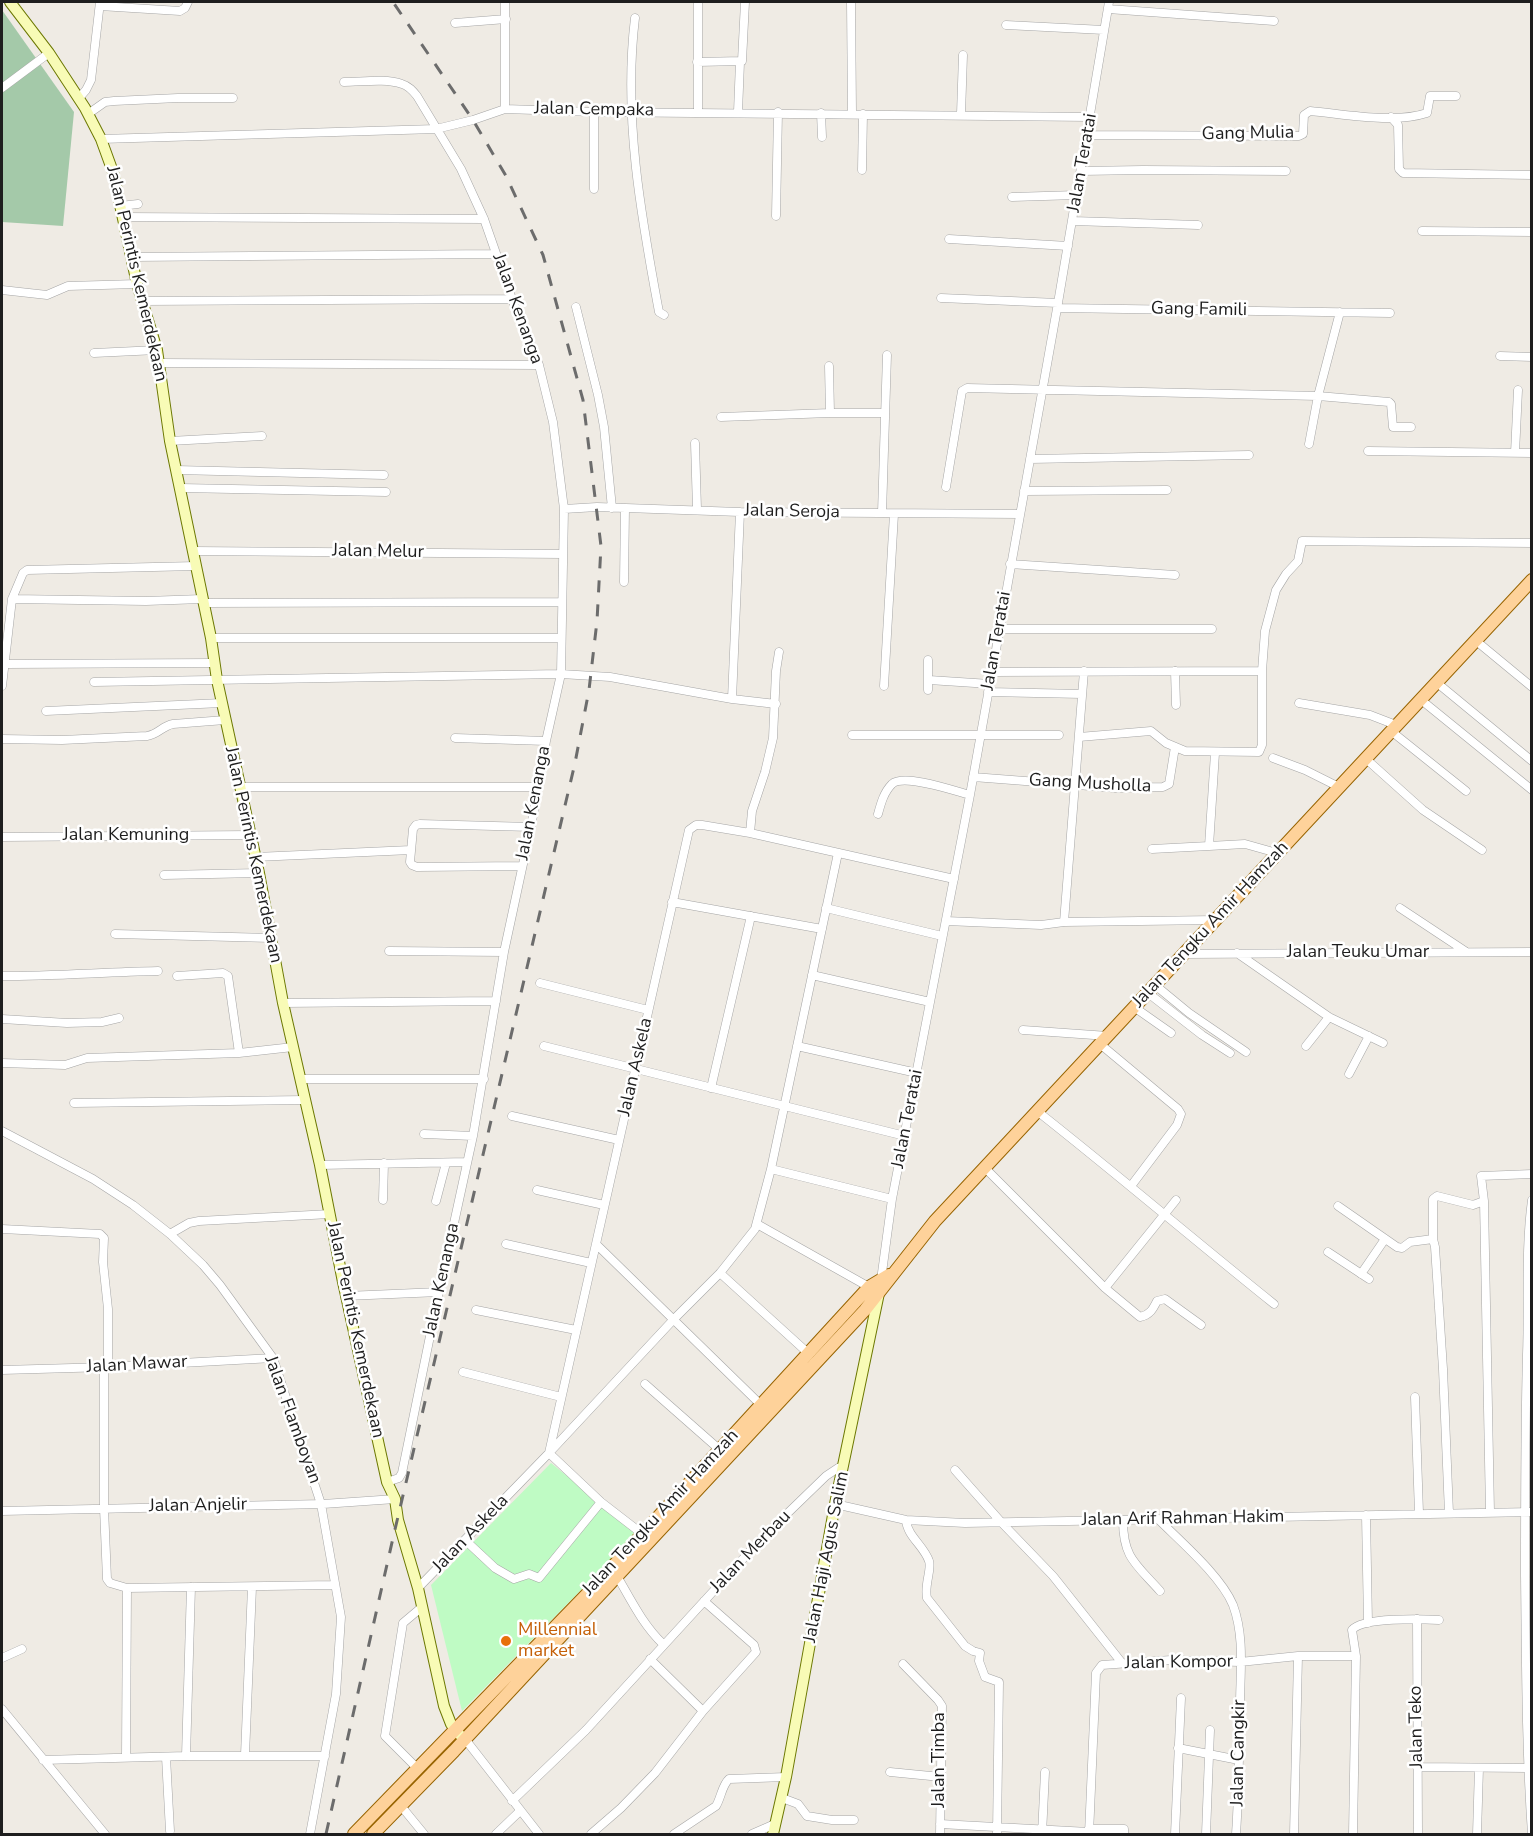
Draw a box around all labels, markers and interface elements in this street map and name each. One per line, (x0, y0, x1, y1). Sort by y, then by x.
street label: Jalan Cempaka (534, 98, 654, 122)
street label: Jalan Teratai (1064, 112, 1102, 214)
street label: Gang Mulia (1202, 122, 1294, 146)
street label: Jalan Perintis Kemerdekaan (101, 164, 171, 384)
street label: Jalan Kenanga (487, 251, 547, 367)
street label: Gang Famili (1151, 298, 1247, 322)
street label: Jalan Seroja (744, 500, 840, 524)
street label: Jalan Melur (332, 540, 424, 564)
street label: Jalan Teratai (978, 590, 1016, 692)
street label: Jalan Kenanga (512, 744, 556, 862)
street label: Jalan Perintis Kemerdekaan (220, 745, 286, 965)
street label: Gang Musholla (1028, 770, 1152, 798)
street label: Jalan Kemuning (63, 825, 189, 847)
street label: Jalan Tengku Amir Hamzah (1128, 838, 1294, 1012)
street label: Jalan Teuku Umar (1287, 942, 1429, 964)
street label: Jalan Askela (614, 1016, 658, 1118)
street label: Jalan Teratai (888, 1068, 928, 1170)
street label: Jalan Perintis Kemerdekaan (322, 1220, 388, 1440)
street label: Jalan Kenanga (419, 1221, 465, 1339)
street label: Jalan Mawar (86, 1352, 188, 1378)
street label: Jalan Flamboyan (259, 1353, 325, 1487)
street label: Jalan Tengku Amir Hamzah (578, 1426, 744, 1600)
street label: Jalan Haji Agus Salim (800, 1470, 854, 1644)
street label: Jalan Askela (429, 1491, 513, 1577)
street label: Jalan Anjelir (149, 1494, 247, 1518)
street label: Jalan Merbau (706, 1506, 796, 1598)
street label: Jalan Arif Rahman Hakim (1081, 1506, 1285, 1532)
place label: Millennial market (518, 1620, 597, 1662)
marker: Millennial market (499, 1634, 513, 1648)
street label: Jalan Kompor (1125, 1651, 1233, 1675)
street label: Jalan Teko (1405, 1685, 1429, 1769)
street label: Jalan Cangkir (1227, 1699, 1251, 1807)
street label: Jalan Timba (929, 1712, 951, 1808)

